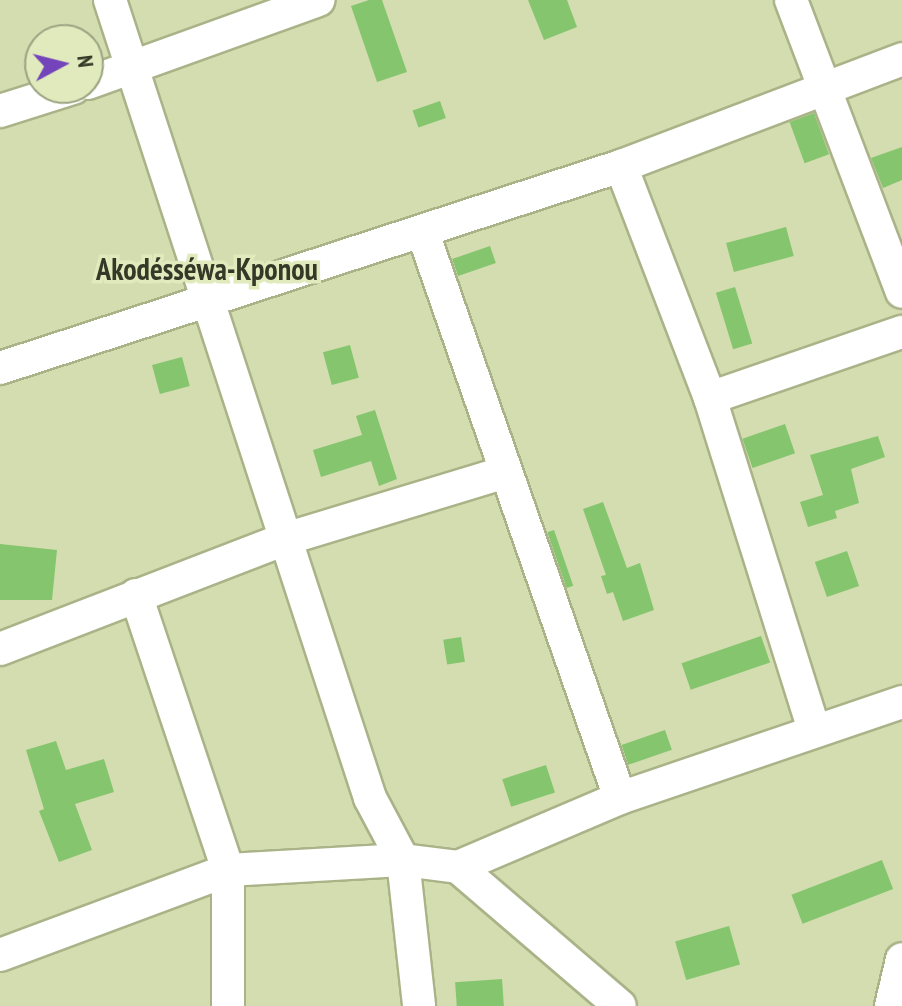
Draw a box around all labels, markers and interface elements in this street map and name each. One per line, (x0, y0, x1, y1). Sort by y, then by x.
north arrow (24, 24, 104, 104)
text: N (71, 54, 100, 69)
district label: Akodésséwa-Kponou (96, 251, 318, 287)

